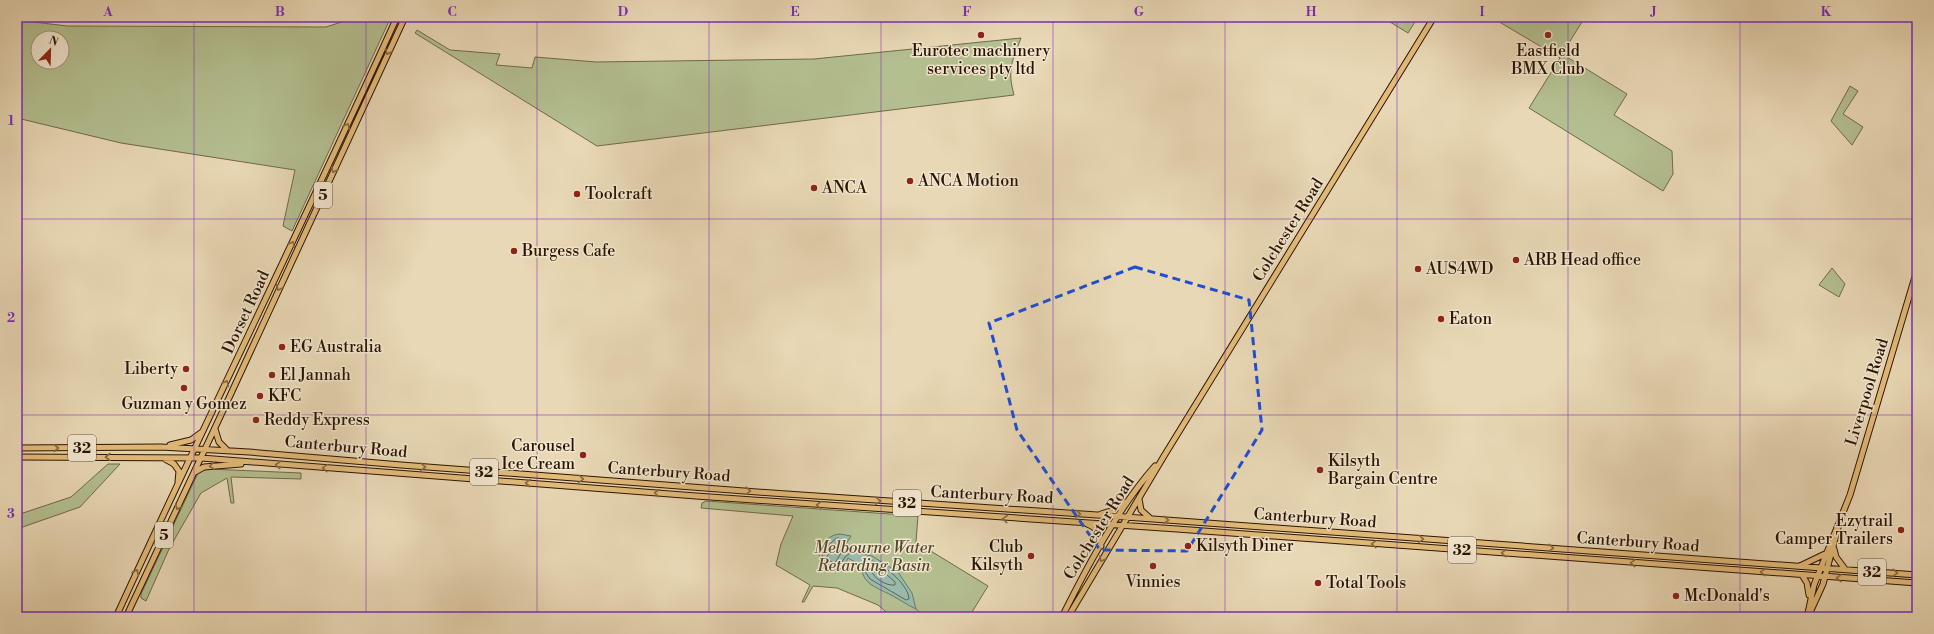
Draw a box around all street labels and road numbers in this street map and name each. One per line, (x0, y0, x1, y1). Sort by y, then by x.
street label: Colchester Road (1248, 175, 1328, 285)
road number: 5 (314, 182, 332, 208)
street label: Dorset Road (218, 267, 274, 357)
street label: Liverpool Road (1841, 336, 1893, 448)
street label: Canterbury Road (284, 432, 408, 462)
road number: 32 (68, 435, 96, 461)
street label: Canterbury Road (607, 458, 731, 486)
road number: 32 (470, 459, 498, 485)
street label: Colchester Road (1059, 473, 1139, 583)
street label: Canterbury Road (930, 482, 1054, 508)
road number: 32 (893, 490, 921, 516)
street label: Canterbury Road (1253, 504, 1377, 532)
road number: 5 (155, 522, 173, 548)
street label: Canterbury Road (1576, 528, 1700, 556)
road number: 32 (1448, 537, 1476, 563)
road number: 32 (1858, 559, 1886, 585)

